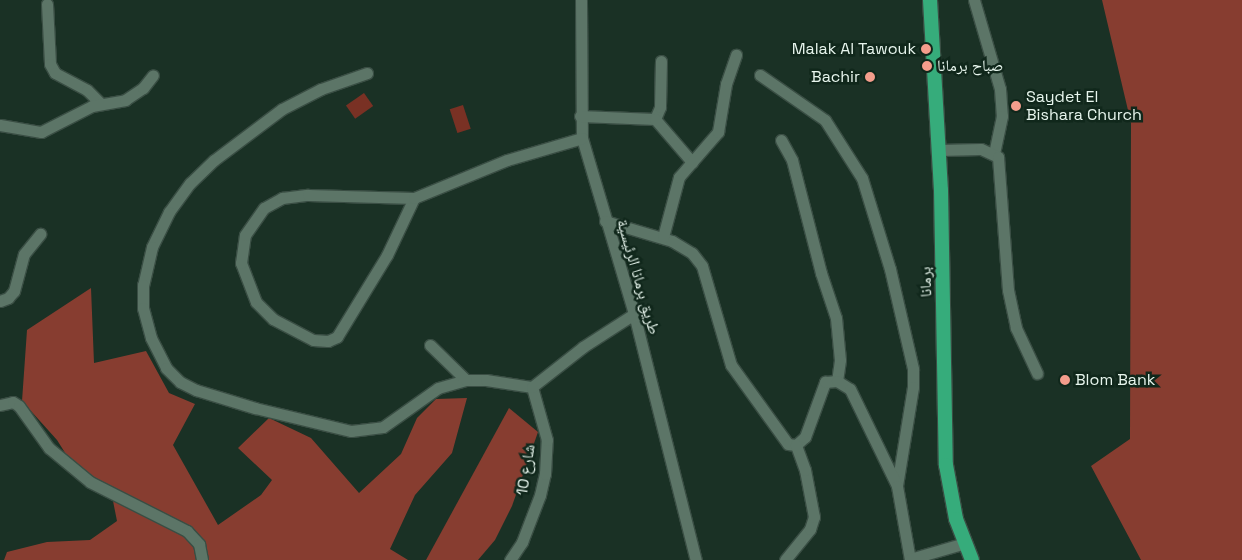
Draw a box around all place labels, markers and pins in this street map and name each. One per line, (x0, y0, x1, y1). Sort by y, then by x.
place label: Malak Al Tawouk (791, 39, 916, 59)
marker: Malak Al Tawouk (920, 43, 932, 55)
place label: صباح برمانا (937, 56, 1003, 76)
marker: صباح برمانا (921, 60, 933, 72)
place label: Bachir (811, 67, 860, 87)
marker: Bachir (864, 71, 876, 83)
place label: Saydet El Bishara Church (1026, 87, 1142, 125)
marker: Saydet El Bishara Church (1010, 100, 1022, 112)
place label: Blom Bank (1075, 370, 1155, 390)
marker: Blom Bank (1059, 374, 1071, 386)

